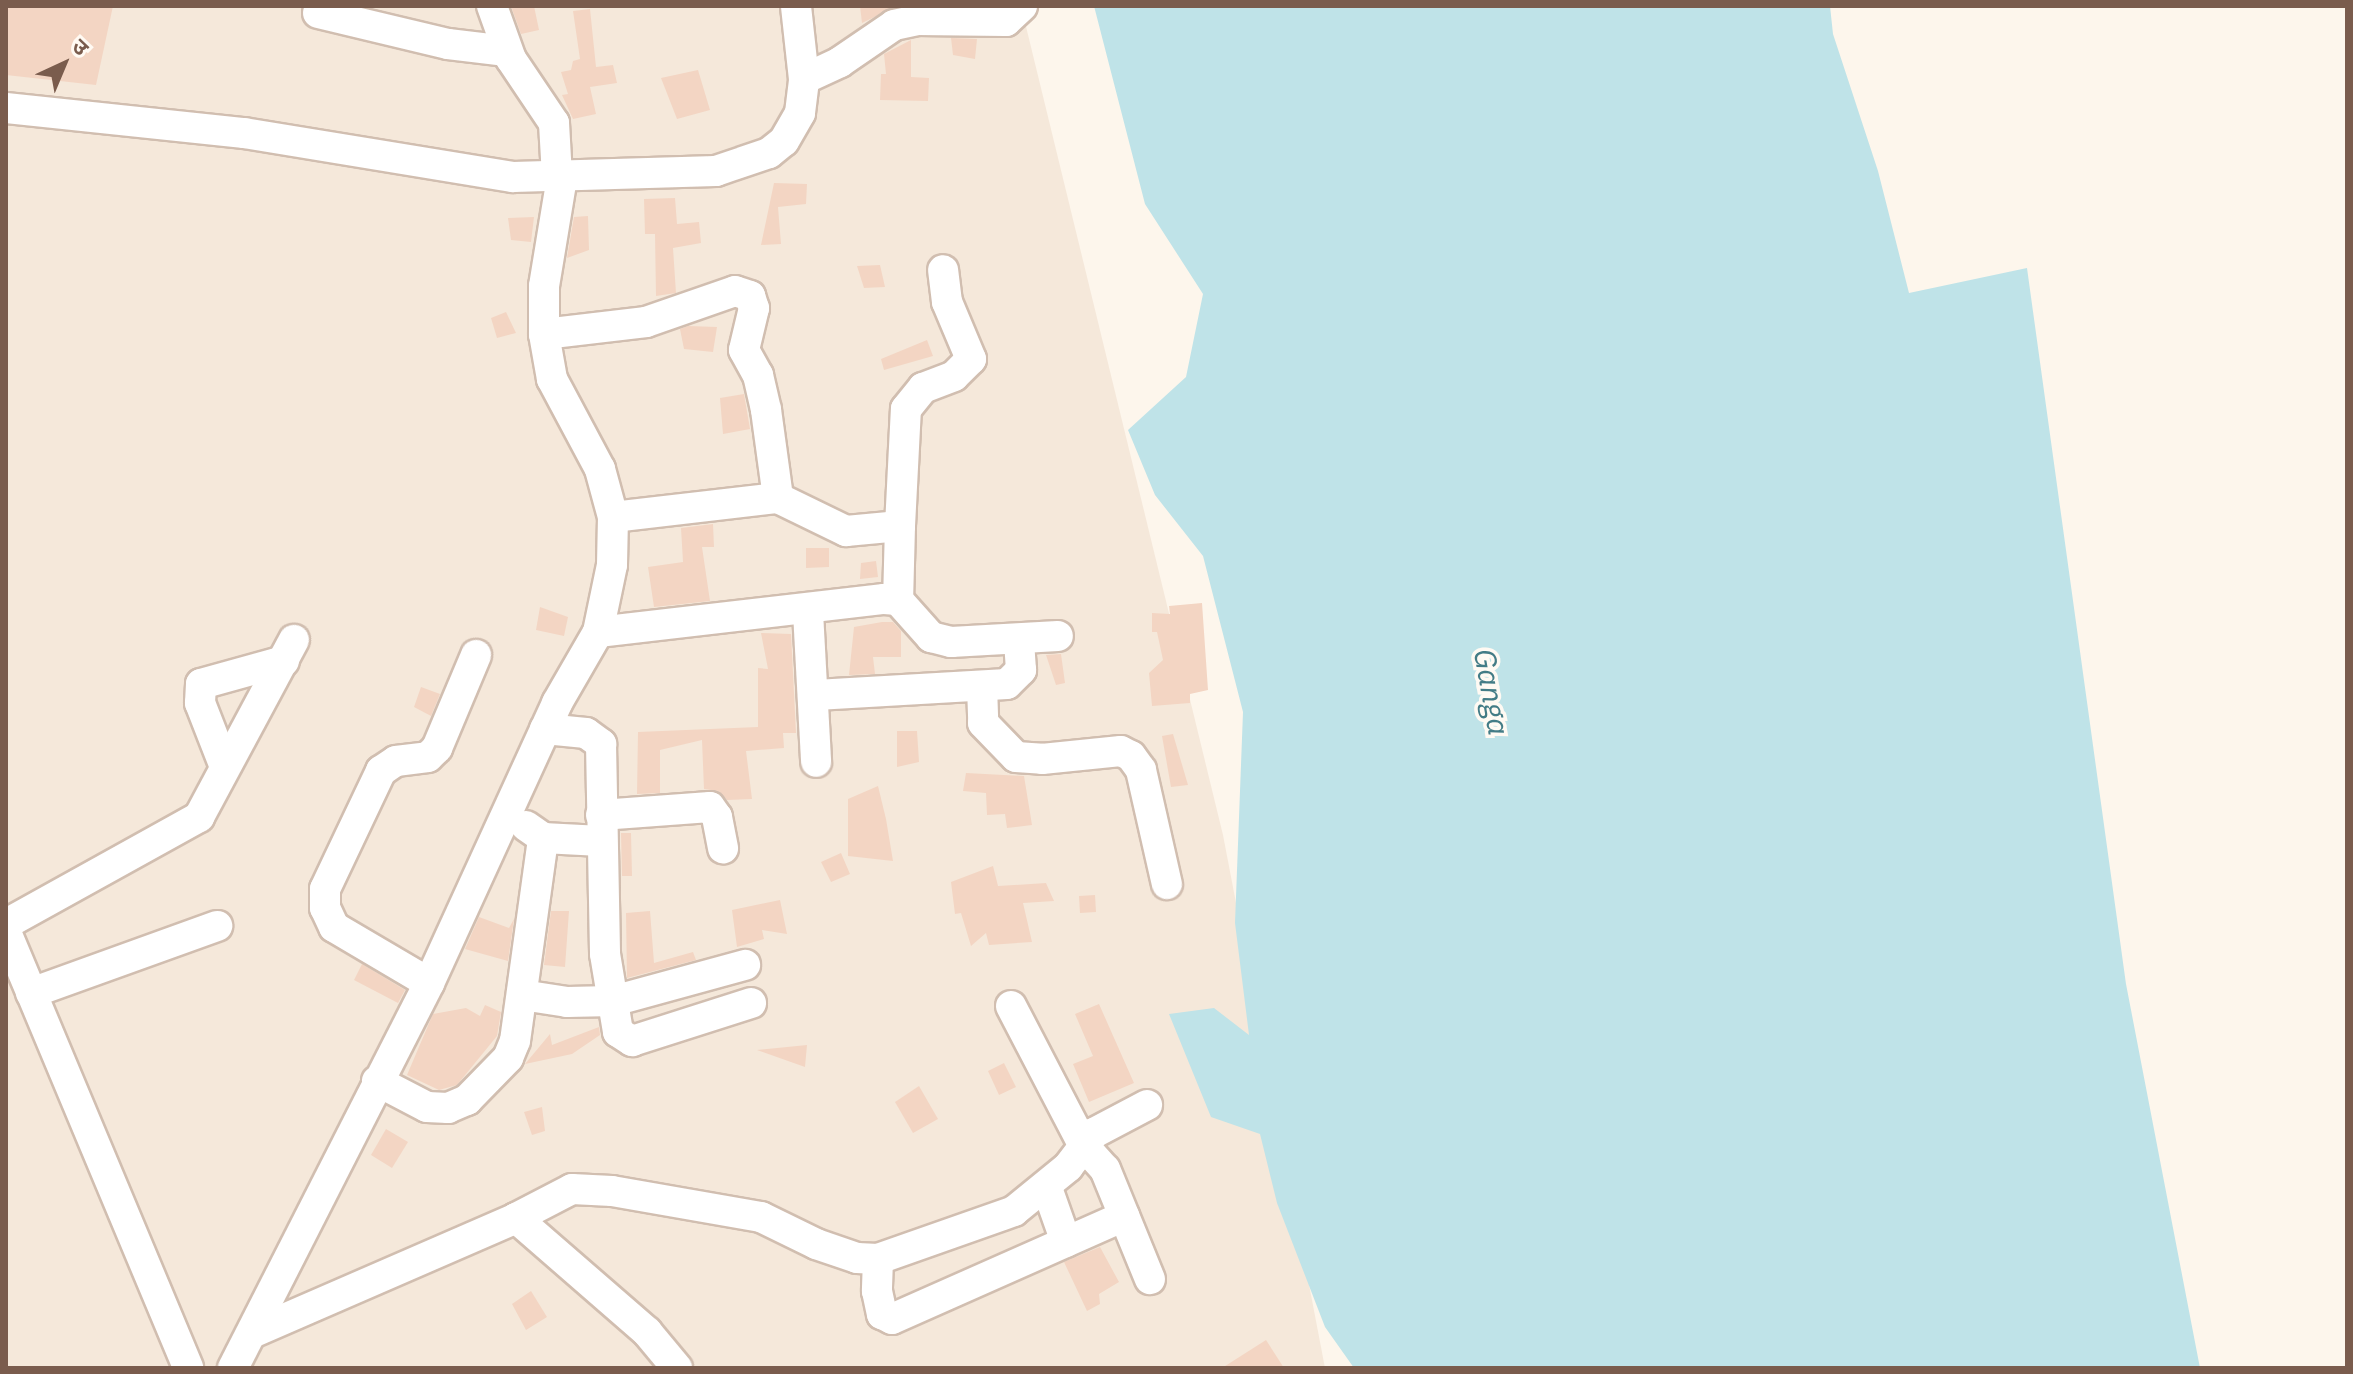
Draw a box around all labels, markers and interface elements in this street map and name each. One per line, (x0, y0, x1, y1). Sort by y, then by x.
north arrow (24, 24, 104, 104)
text: उ (66, 31, 96, 61)
water label: Ganga (1467, 646, 1517, 738)

